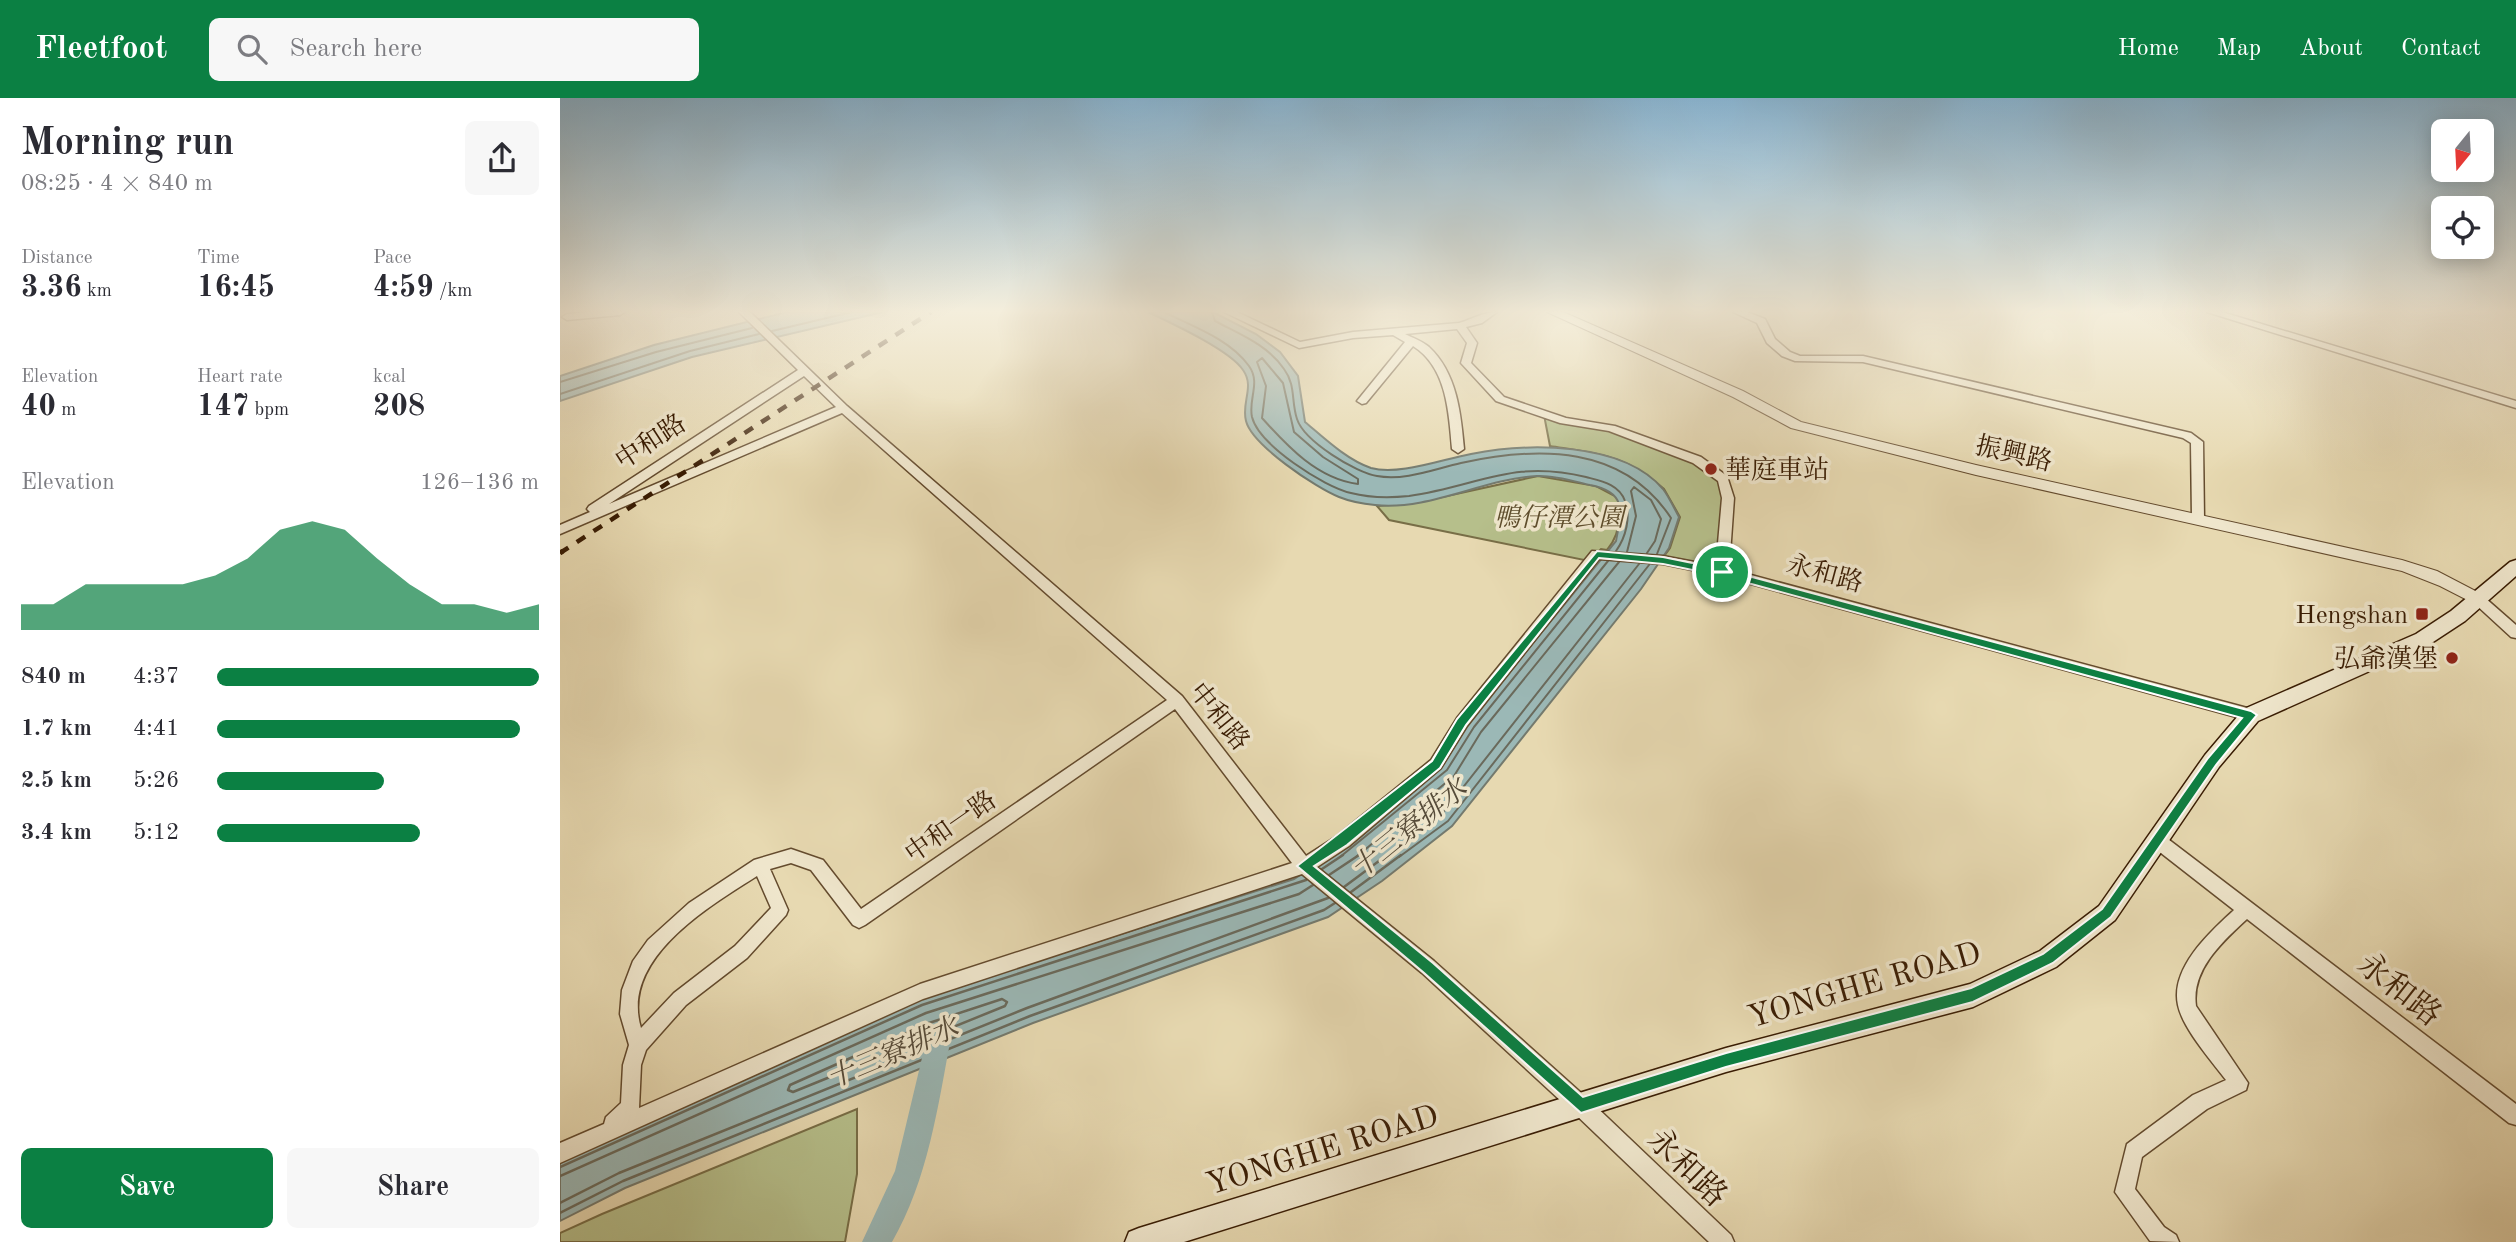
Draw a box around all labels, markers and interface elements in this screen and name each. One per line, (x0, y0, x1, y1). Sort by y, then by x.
search box (209, 18, 699, 81)
icon: search (233, 30, 271, 68)
text: Fleetfoot (35, 33, 167, 66)
text: Search here (289, 36, 422, 62)
text: Home (2118, 37, 2179, 61)
text: Map (2217, 37, 2261, 61)
text: About (2299, 37, 2363, 61)
text: Contact (2401, 37, 2481, 61)
north arrow (2431, 119, 2494, 182)
map controls (2431, 119, 2494, 259)
button: share (465, 121, 539, 195)
text: Morning run (21, 125, 234, 163)
text: 08:25 · 4 × 840 m (21, 172, 213, 195)
button: locate (2431, 196, 2494, 259)
text: Distance (21, 249, 93, 268)
text: Time (197, 249, 240, 268)
text: Pace (373, 249, 412, 268)
text: 3.36 (21, 273, 82, 303)
text: 16:45 (197, 273, 275, 303)
text: 4:59 (373, 273, 434, 303)
text: km (82, 282, 112, 301)
text: /km (434, 282, 472, 301)
text: Elevation (21, 368, 98, 387)
text: Heart rate (197, 368, 282, 387)
text: kcal (373, 368, 406, 387)
text: 40 (21, 392, 56, 422)
text: 147 (197, 392, 249, 422)
text: 208 (373, 392, 425, 422)
text: m (56, 401, 76, 420)
text: bpm (249, 401, 289, 420)
street label: 中和路 (610, 409, 691, 475)
street label: 振興路 (1973, 432, 2055, 476)
place label: 華庭車站 (1725, 456, 1829, 484)
marker: 華庭車站 (1703, 461, 1719, 477)
text: Elevation (21, 471, 115, 494)
text: 126–136 m (420, 471, 539, 494)
park label: 鴨仔潭公園 (1494, 504, 1628, 532)
pin (1692, 542, 1752, 602)
street label: 永和路 (1783, 550, 1866, 598)
icon: arrive (1703, 553, 1741, 591)
place label: Hengshan (2295, 603, 2408, 629)
marker: Hengshan (2414, 606, 2430, 622)
place label: 弘爺漢堡 (2334, 645, 2438, 673)
marker: 弘爺漢堡 (2444, 650, 2460, 666)
text: 840 m (21, 665, 86, 688)
text: 4:37 (133, 665, 179, 688)
street label: 中和路 (1184, 678, 1255, 756)
text: 1.7 km (21, 717, 92, 740)
text: 4:41 (133, 717, 179, 740)
text: 2.5 km (21, 769, 92, 792)
text: 5:26 (133, 769, 179, 792)
water label: 十三寮排水 (1345, 771, 1475, 885)
street label: 中和一路 (900, 786, 1001, 868)
text: 3.4 km (21, 821, 92, 844)
text: 5:12 (133, 821, 179, 844)
street label: YONGHE ROAD (1745, 938, 1985, 1035)
street label: 永和路 (2350, 947, 2448, 1034)
water label: 十三寮排水 (822, 1011, 966, 1095)
street label: YONGHE ROAD (1203, 1101, 1443, 1202)
street label: 永和路 (1640, 1122, 1734, 1214)
button: Save (21, 1148, 273, 1228)
button: Share (287, 1148, 539, 1228)

